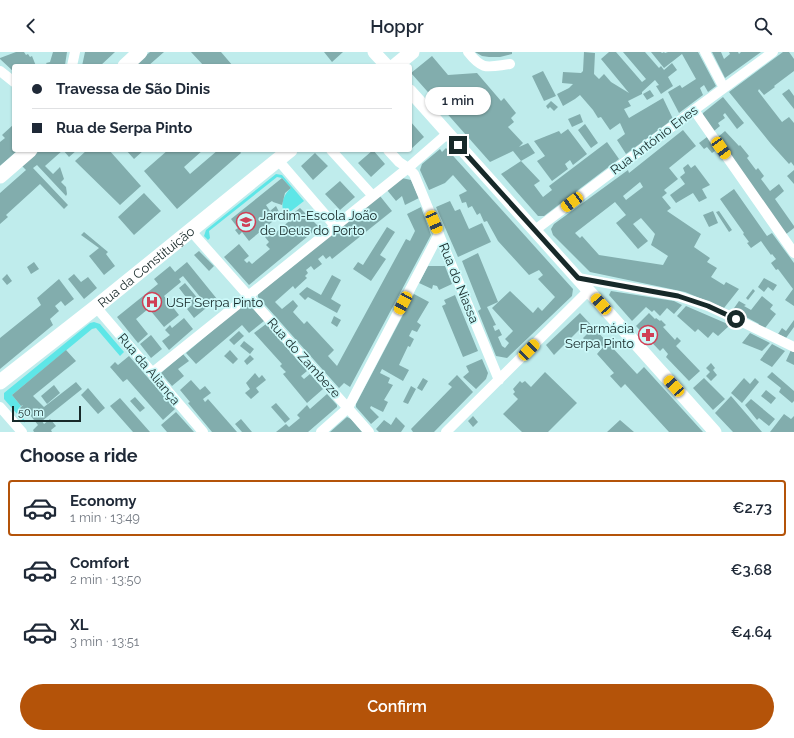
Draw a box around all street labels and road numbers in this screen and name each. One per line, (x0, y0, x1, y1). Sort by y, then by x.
street label: Rua António Enes (607, 102, 701, 178)
street label: Rua da Constituição (95, 223, 197, 310)
street label: Rua do Niassa (436, 241, 482, 325)
street label: Rua do Zambeze (264, 315, 344, 401)
street label: Rua da Aliança (115, 330, 183, 408)

